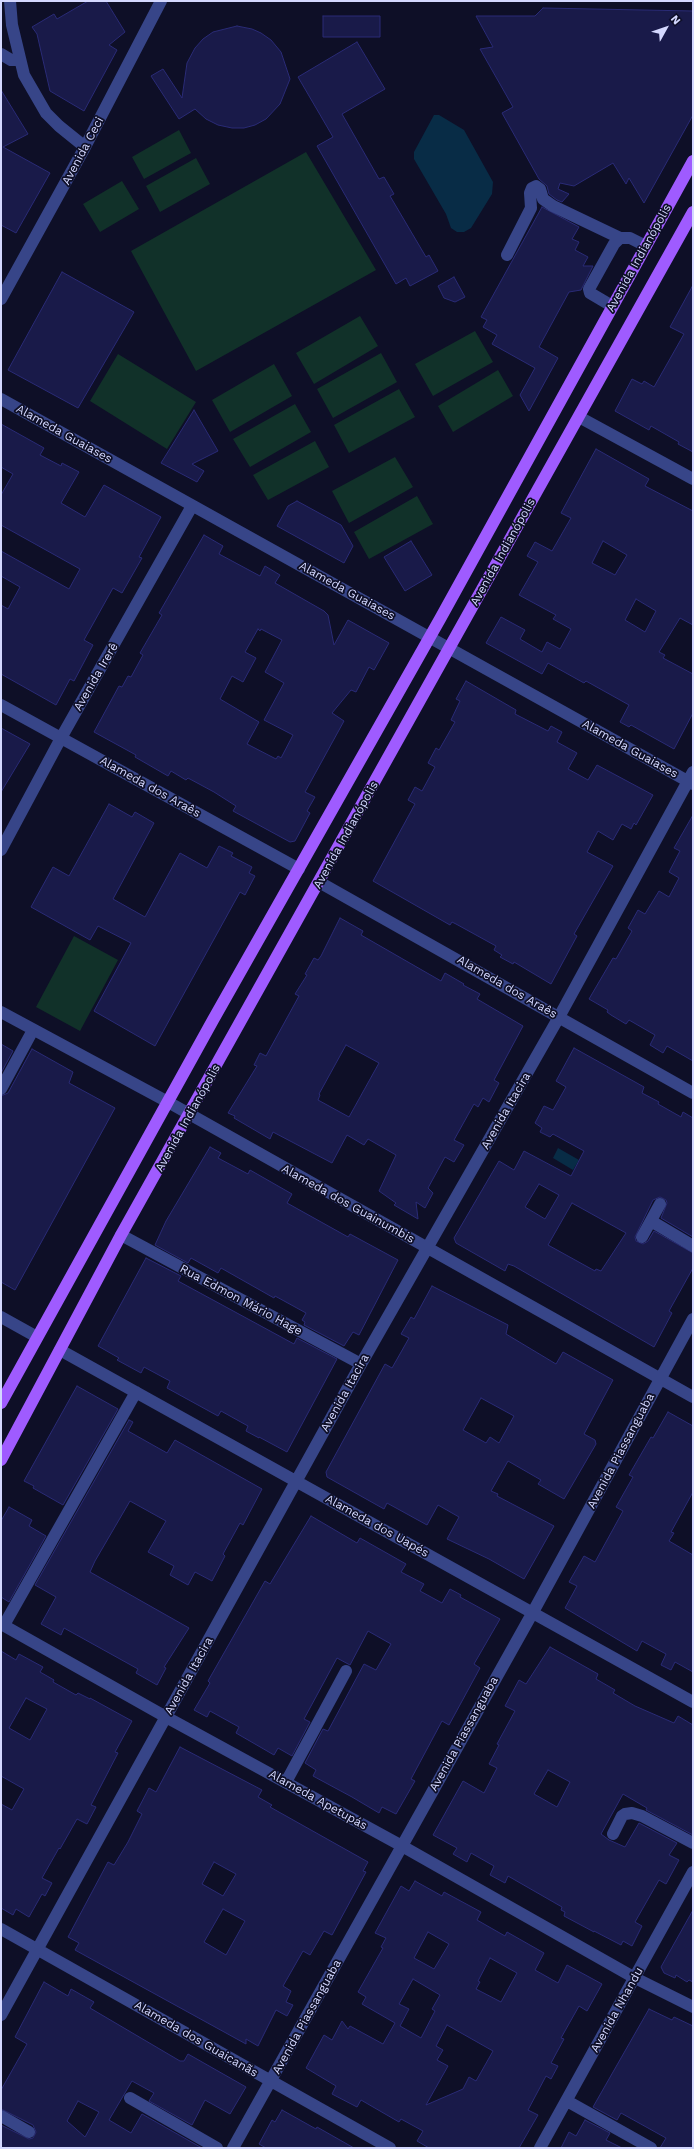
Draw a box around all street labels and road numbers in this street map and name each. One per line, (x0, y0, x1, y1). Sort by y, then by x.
street label: Avenida Ceci (59, 115, 107, 187)
street label: Avenida Indianópolis (603, 202, 675, 314)
street label: Alameda Guaiases (13, 402, 115, 466)
street label: Avenida Indianópolis (467, 496, 539, 608)
street label: Alameda Guaiases (296, 559, 398, 623)
street label: Avenida Irerê (71, 640, 121, 714)
street label: Alameda Guaiases (579, 717, 681, 781)
street label: Alameda dos Araês (97, 753, 203, 821)
street label: Avenida Indianópolis (310, 779, 382, 891)
street label: Alameda dos Araês (454, 953, 560, 1021)
street label: Avenida Indianópolis (152, 1062, 224, 1174)
street label: Avenida Itacira (478, 1070, 534, 1152)
street label: Alameda dos Guainumbis (279, 1161, 417, 1247)
street label: Rua Edmon Mário Hage (177, 1262, 305, 1338)
street label: Avenida Itacira (318, 1352, 372, 1434)
street label: Avenida Piassanguaba (584, 1391, 658, 1511)
street label: Alameda dos Uapés (323, 1492, 431, 1560)
street label: Avenida Itacira (162, 1635, 216, 1717)
street label: Avenida Piassanguaba (426, 1674, 502, 1794)
street label: Alameda Apetupás (266, 1767, 370, 1833)
street label: Avenida Piassanguaba (269, 1957, 345, 2077)
street label: Avenida Nhandu (588, 1965, 646, 2055)
street label: Alameda dos Guaicanãs (132, 1998, 260, 2080)

